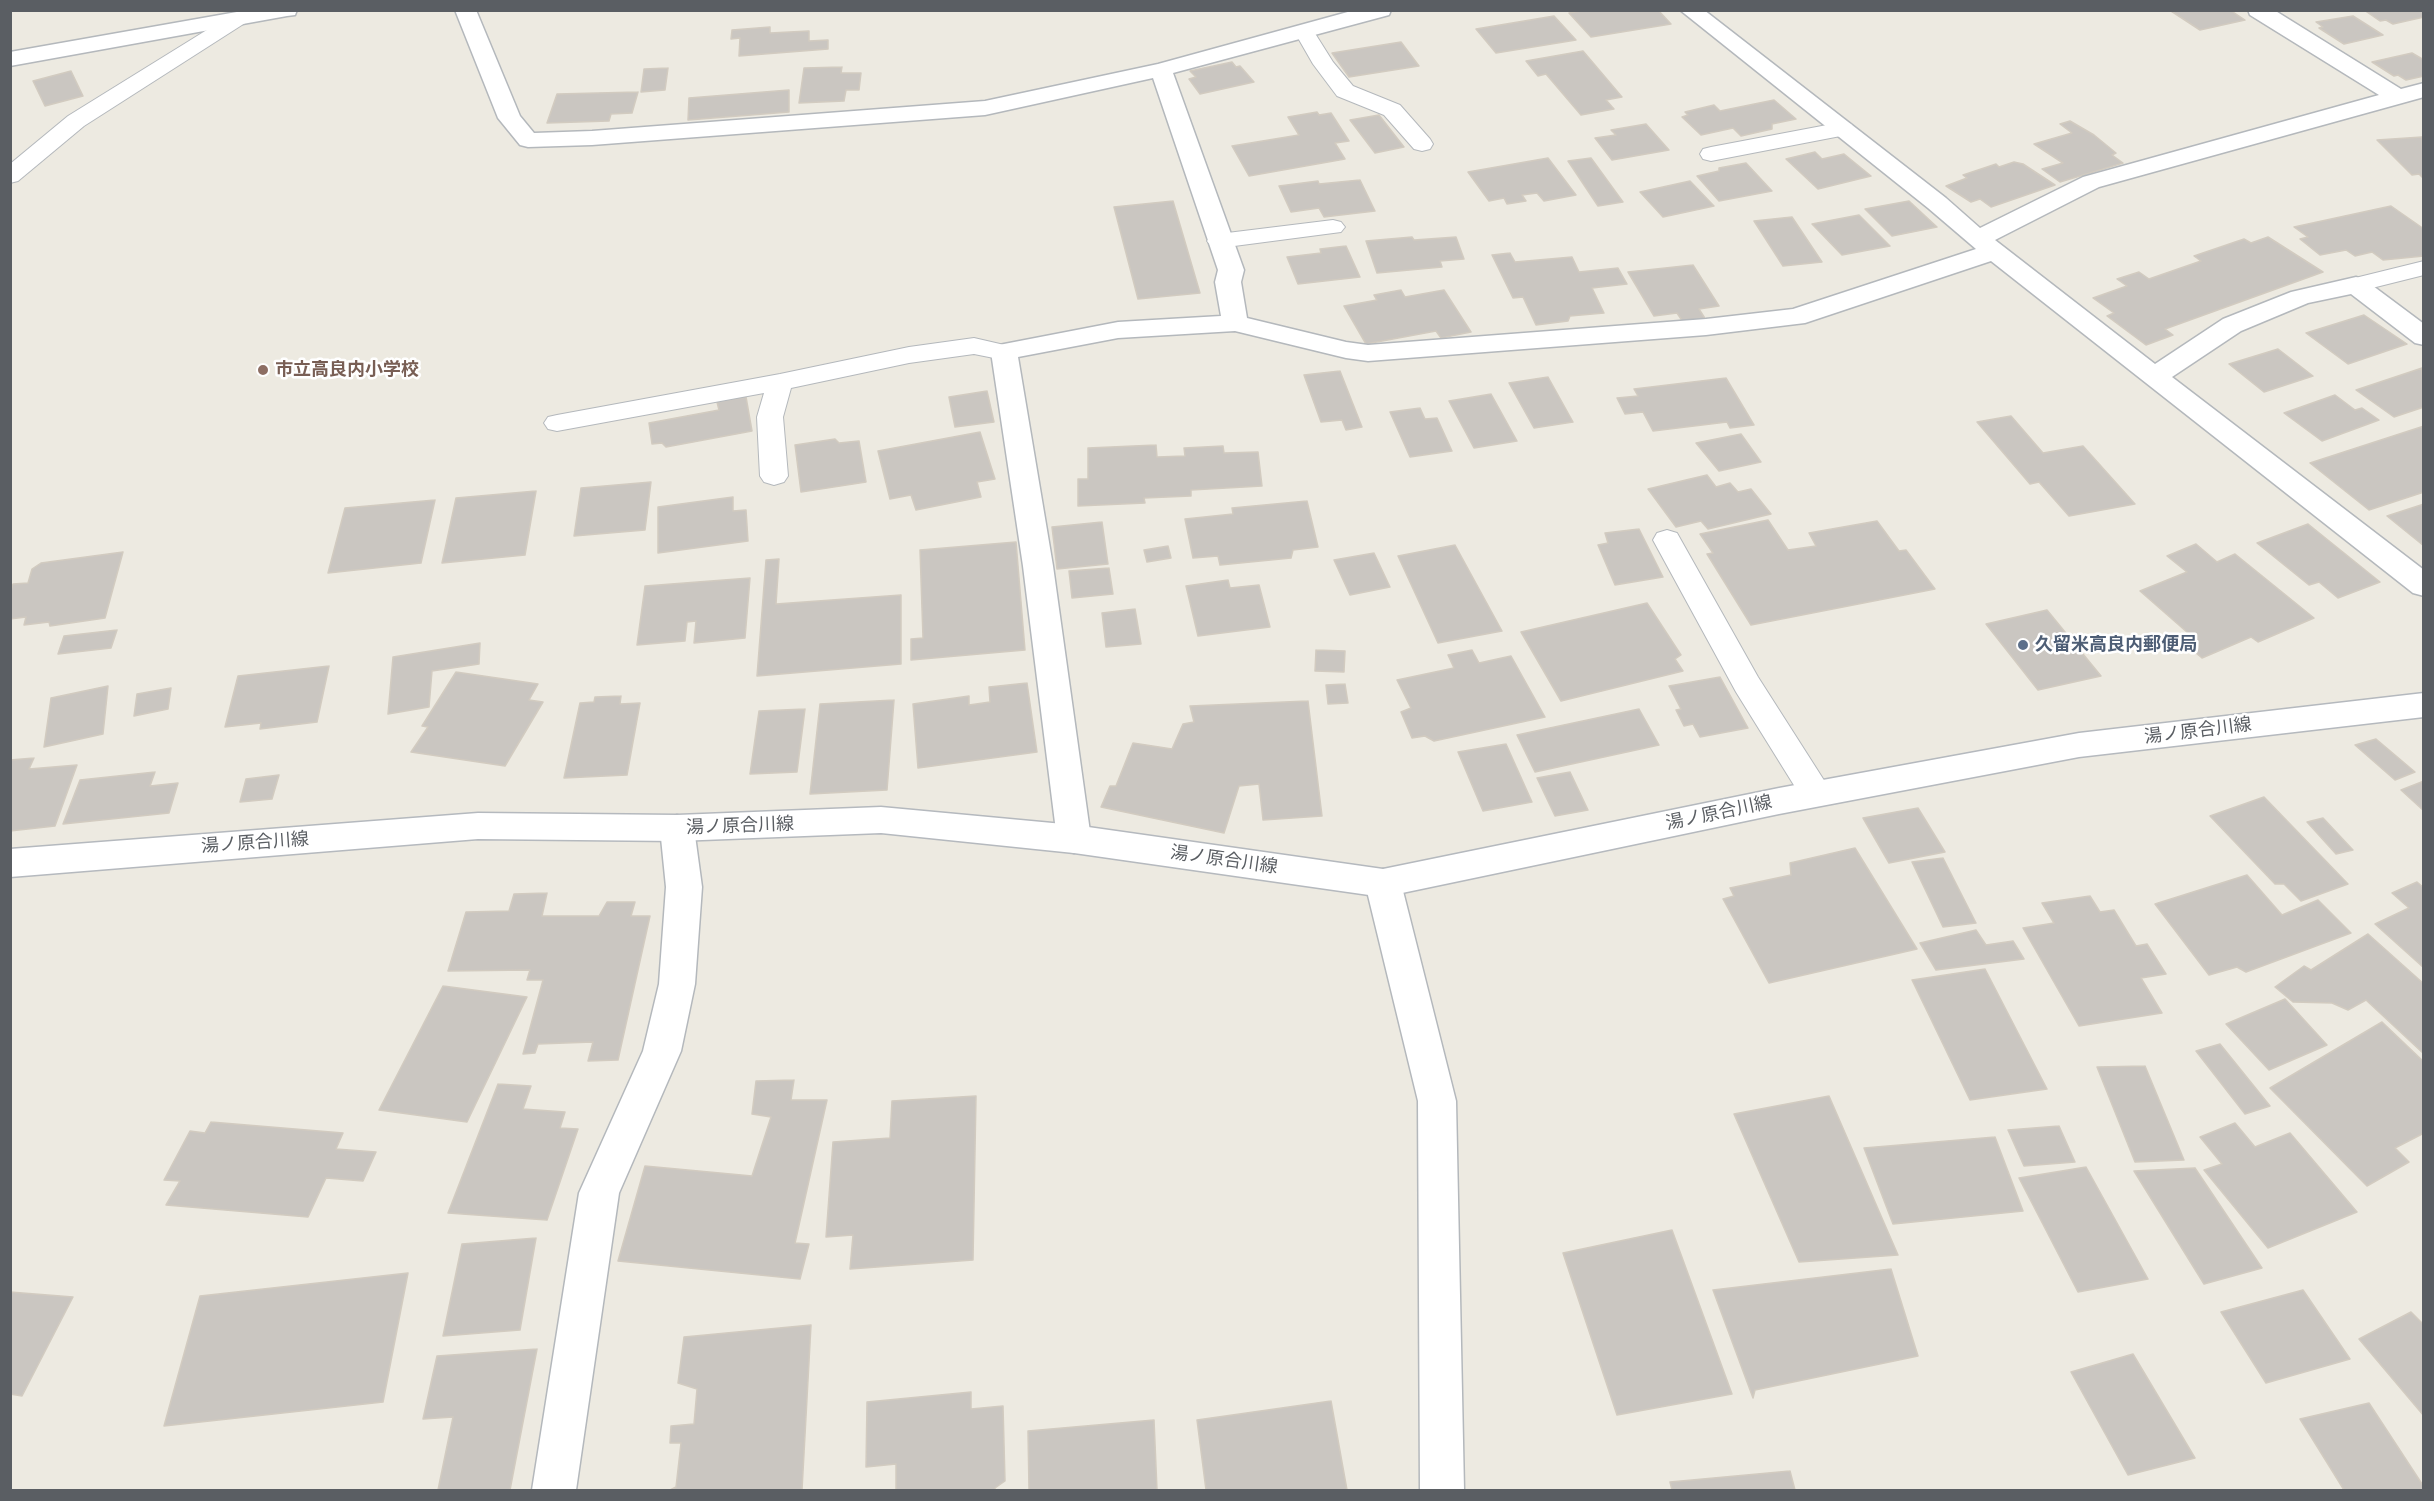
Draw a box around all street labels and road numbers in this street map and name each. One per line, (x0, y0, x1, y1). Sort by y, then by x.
street label: 湯ノ原合川線 (2143, 714, 2253, 748)
street label: 湯ノ原合川線 (1664, 791, 1774, 835)
street label: 湯ノ原合川線 (686, 813, 794, 839)
street label: 湯ノ原合川線 (200, 828, 310, 858)
street label: 湯ノ原合川線 (1169, 842, 1279, 878)

